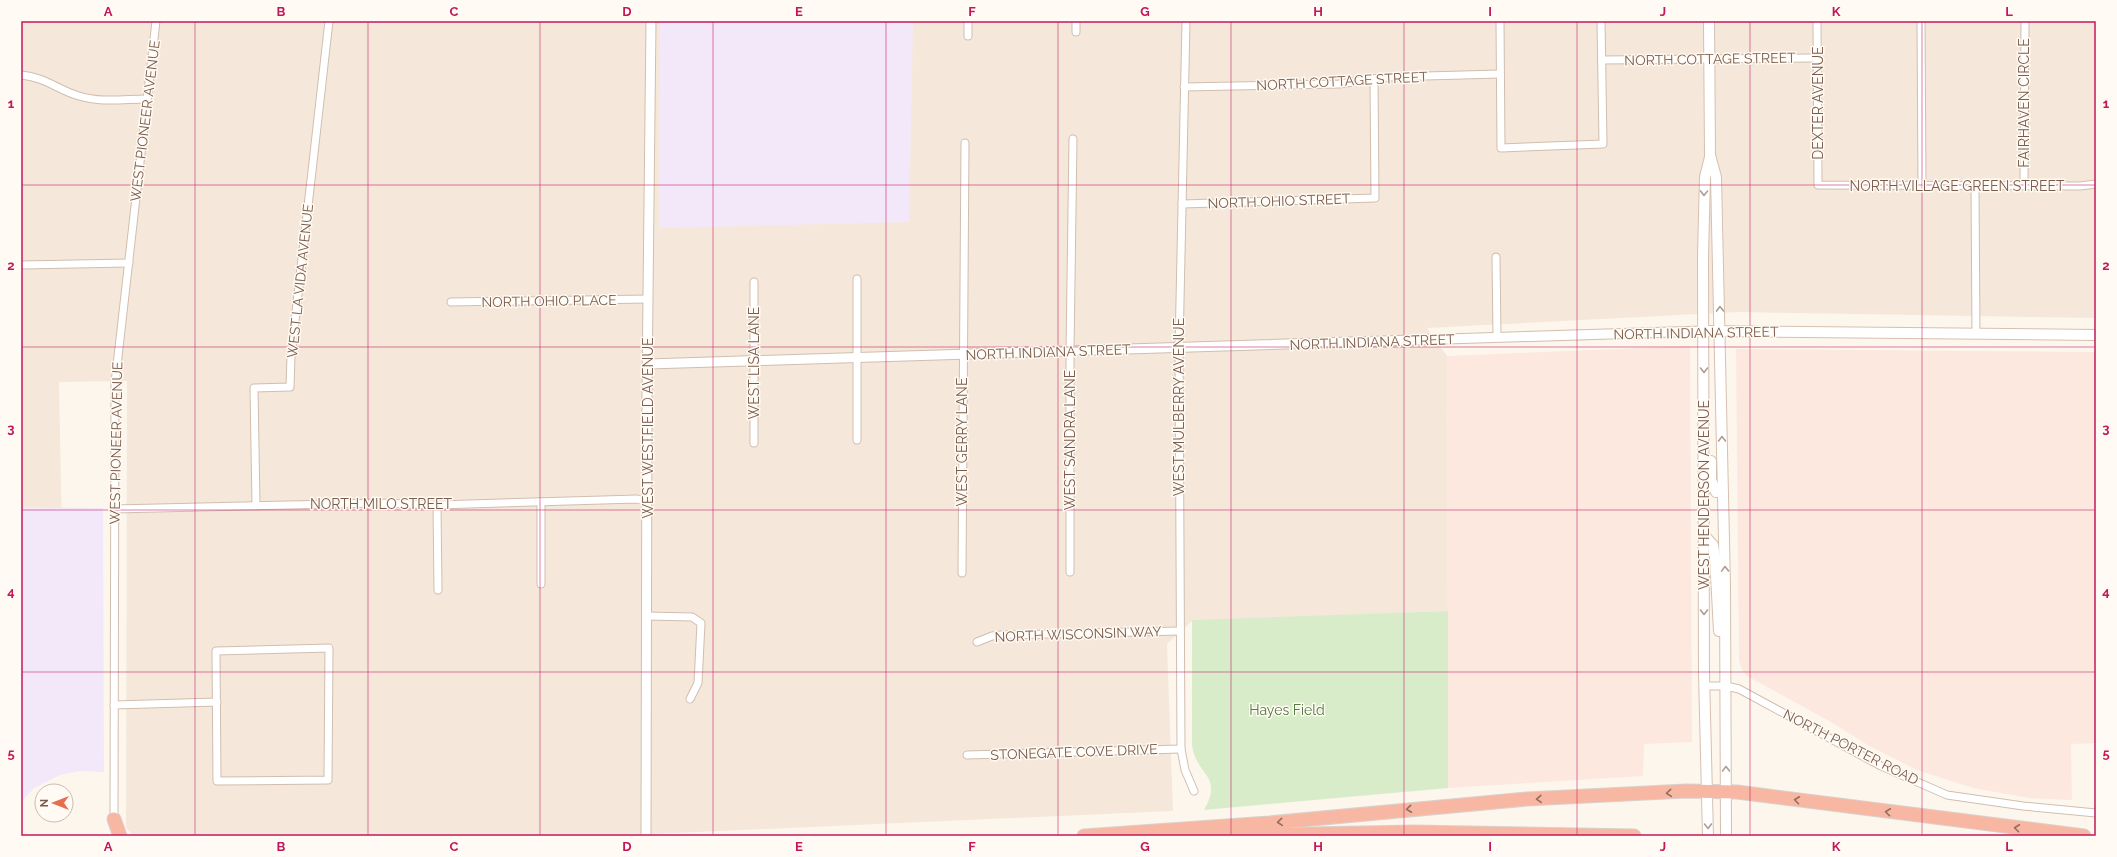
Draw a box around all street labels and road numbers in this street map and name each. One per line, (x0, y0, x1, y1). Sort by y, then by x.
street label: FAIRHAVEN CIRCLE (2016, 38, 2032, 168)
street label: WEST PIONEER AVENUE (127, 39, 163, 203)
street label: DEXTER AVENUE (1810, 46, 1826, 160)
street label: NORTH COTTAGE STREET (1624, 49, 1796, 68)
street label: NORTH COTTAGE STREET (1256, 68, 1429, 93)
street label: NORTH VILLAGE GREEN STREET (1849, 178, 2065, 194)
street label: NORTH OHIO STREET (1207, 190, 1351, 211)
street label: WEST LA VIDA AVENUE (284, 203, 316, 359)
street label: NORTH OHIO PLACE (481, 292, 617, 310)
street label: WEST LISA LANE (746, 307, 762, 419)
street label: WEST MULBERRY AVENUE (1171, 318, 1187, 496)
street label: NORTH INDIANA STREET (1613, 324, 1779, 342)
street label: NORTH INDIANA STREET (1289, 331, 1455, 353)
street label: WEST WESTFIELD AVENUE (640, 337, 656, 519)
street label: NORTH INDIANA STREET (965, 341, 1131, 363)
street label: WEST PIONEER AVENUE (107, 362, 125, 524)
street label: WEST SANDRA LANE (1062, 370, 1078, 510)
street label: WEST GERRY LANE (954, 378, 970, 506)
street label: WEST HENDERSON AVENUE (1696, 400, 1712, 590)
street label: NORTH MILO STREET (310, 496, 453, 512)
street label: NORTH WISCONSIN WAY (994, 623, 1162, 645)
street label: NORTH PORTER ROAD (1781, 706, 1921, 788)
street label: STONEGATE COVE DRIVE (990, 741, 1158, 763)

